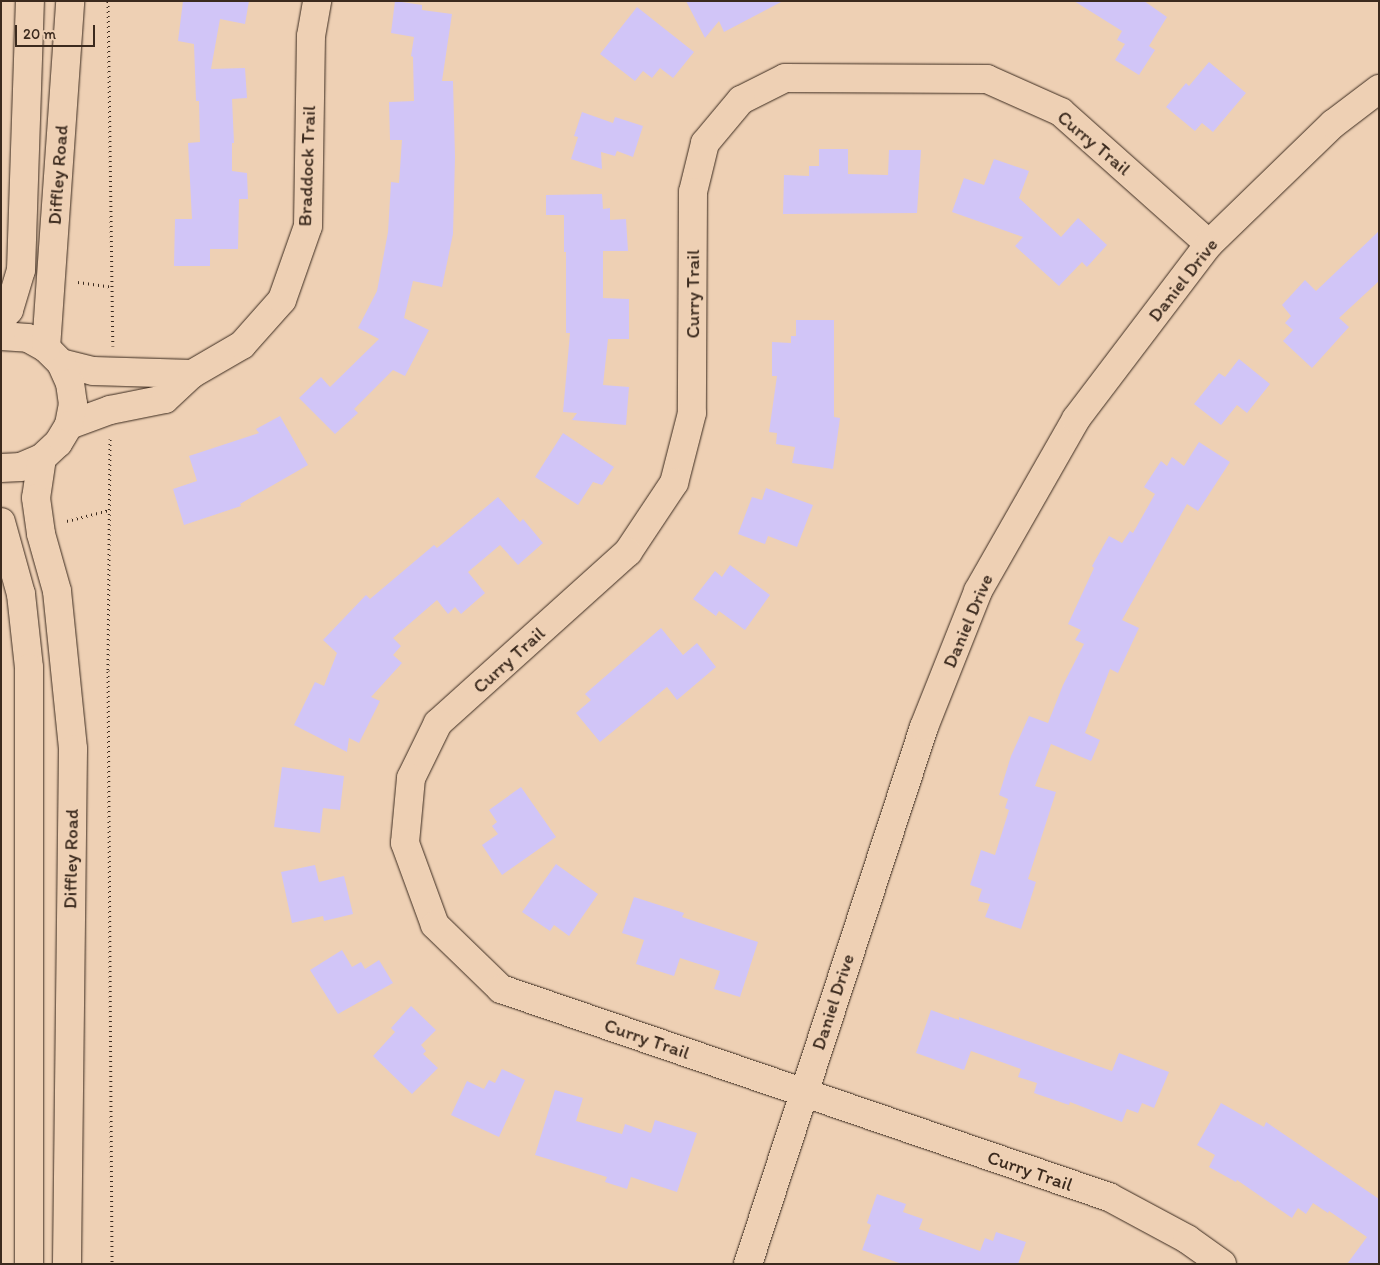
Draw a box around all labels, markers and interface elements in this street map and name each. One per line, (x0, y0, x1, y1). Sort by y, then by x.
scale bar (18, 15, 98, 47)
text: 20 m (23, 25, 56, 43)
street label: Braddock Trail (294, 106, 320, 226)
street label: Curry Trail (1053, 106, 1135, 180)
street label: Diffley Road (43, 124, 73, 226)
street label: Daniel Drive (1143, 234, 1223, 326)
street label: Curry Trail (682, 250, 704, 338)
street label: Daniel Drive (938, 571, 998, 671)
street label: Curry Trail (469, 622, 549, 698)
street label: Diffley Road (59, 809, 83, 909)
street label: Daniel Drive (807, 951, 859, 1053)
street label: Curry Trail (602, 1014, 692, 1064)
street label: Curry Trail (985, 1146, 1075, 1196)

